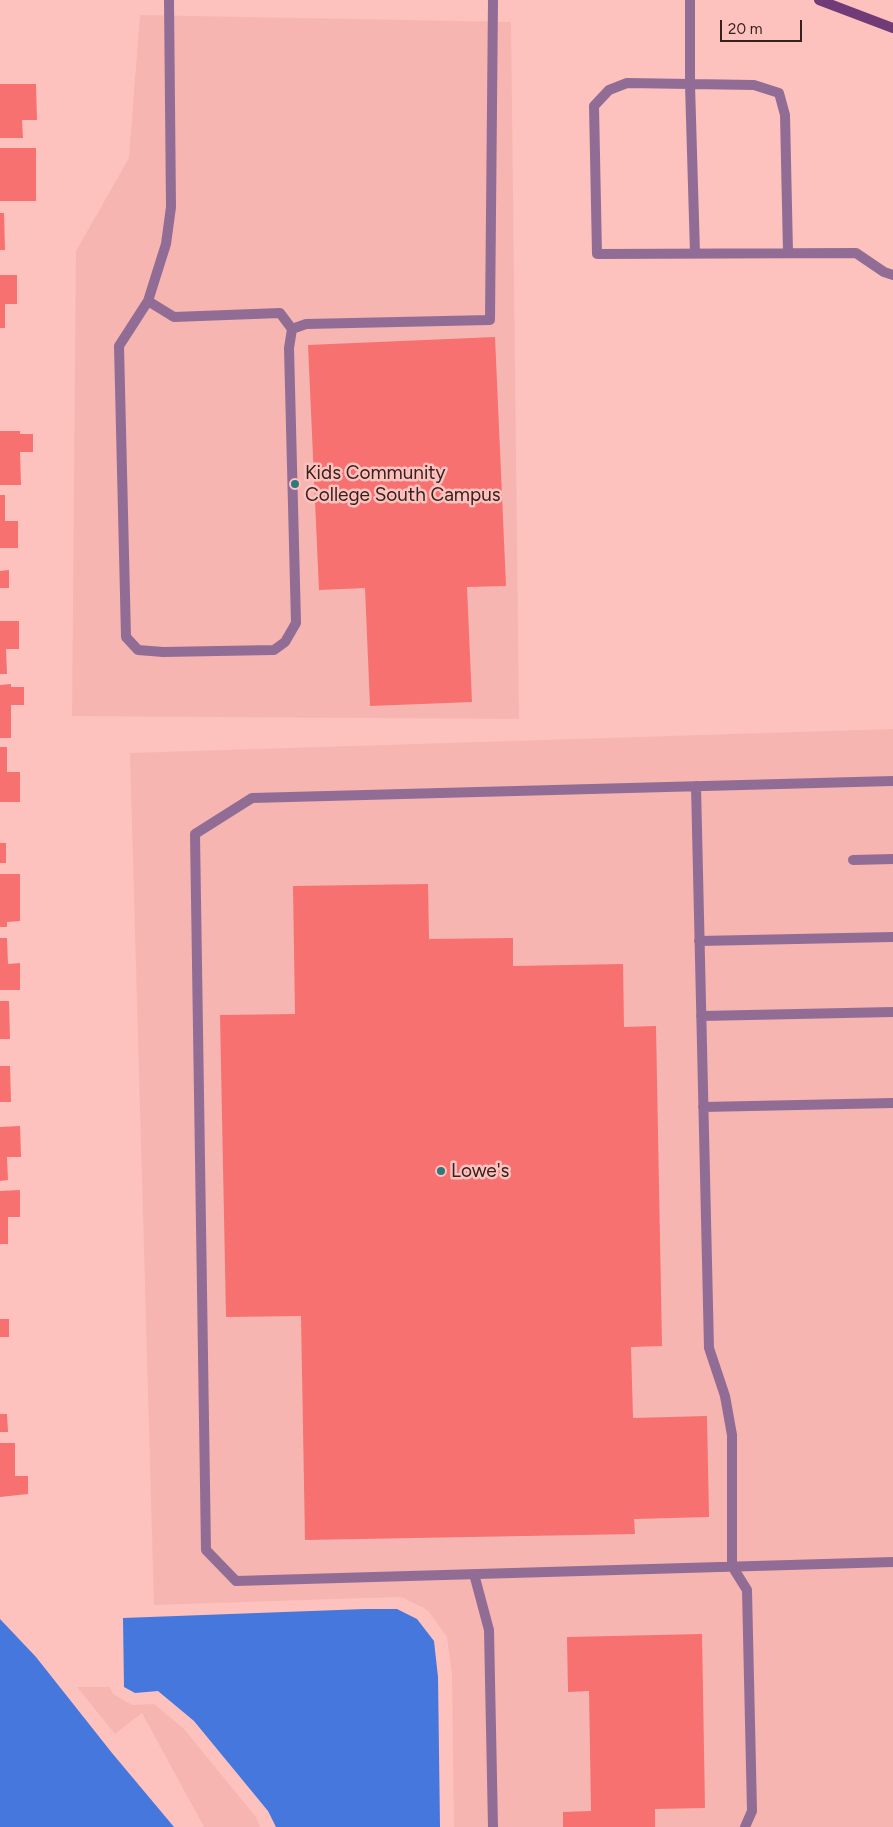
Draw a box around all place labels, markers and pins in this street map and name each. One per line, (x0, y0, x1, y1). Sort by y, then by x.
place label: Kids Community College South Campus (305, 462, 501, 506)
marker: Kids Community College South Campus (289, 478, 301, 490)
place label: Lowe's (451, 1160, 509, 1182)
marker: Lowe's (435, 1165, 447, 1177)

